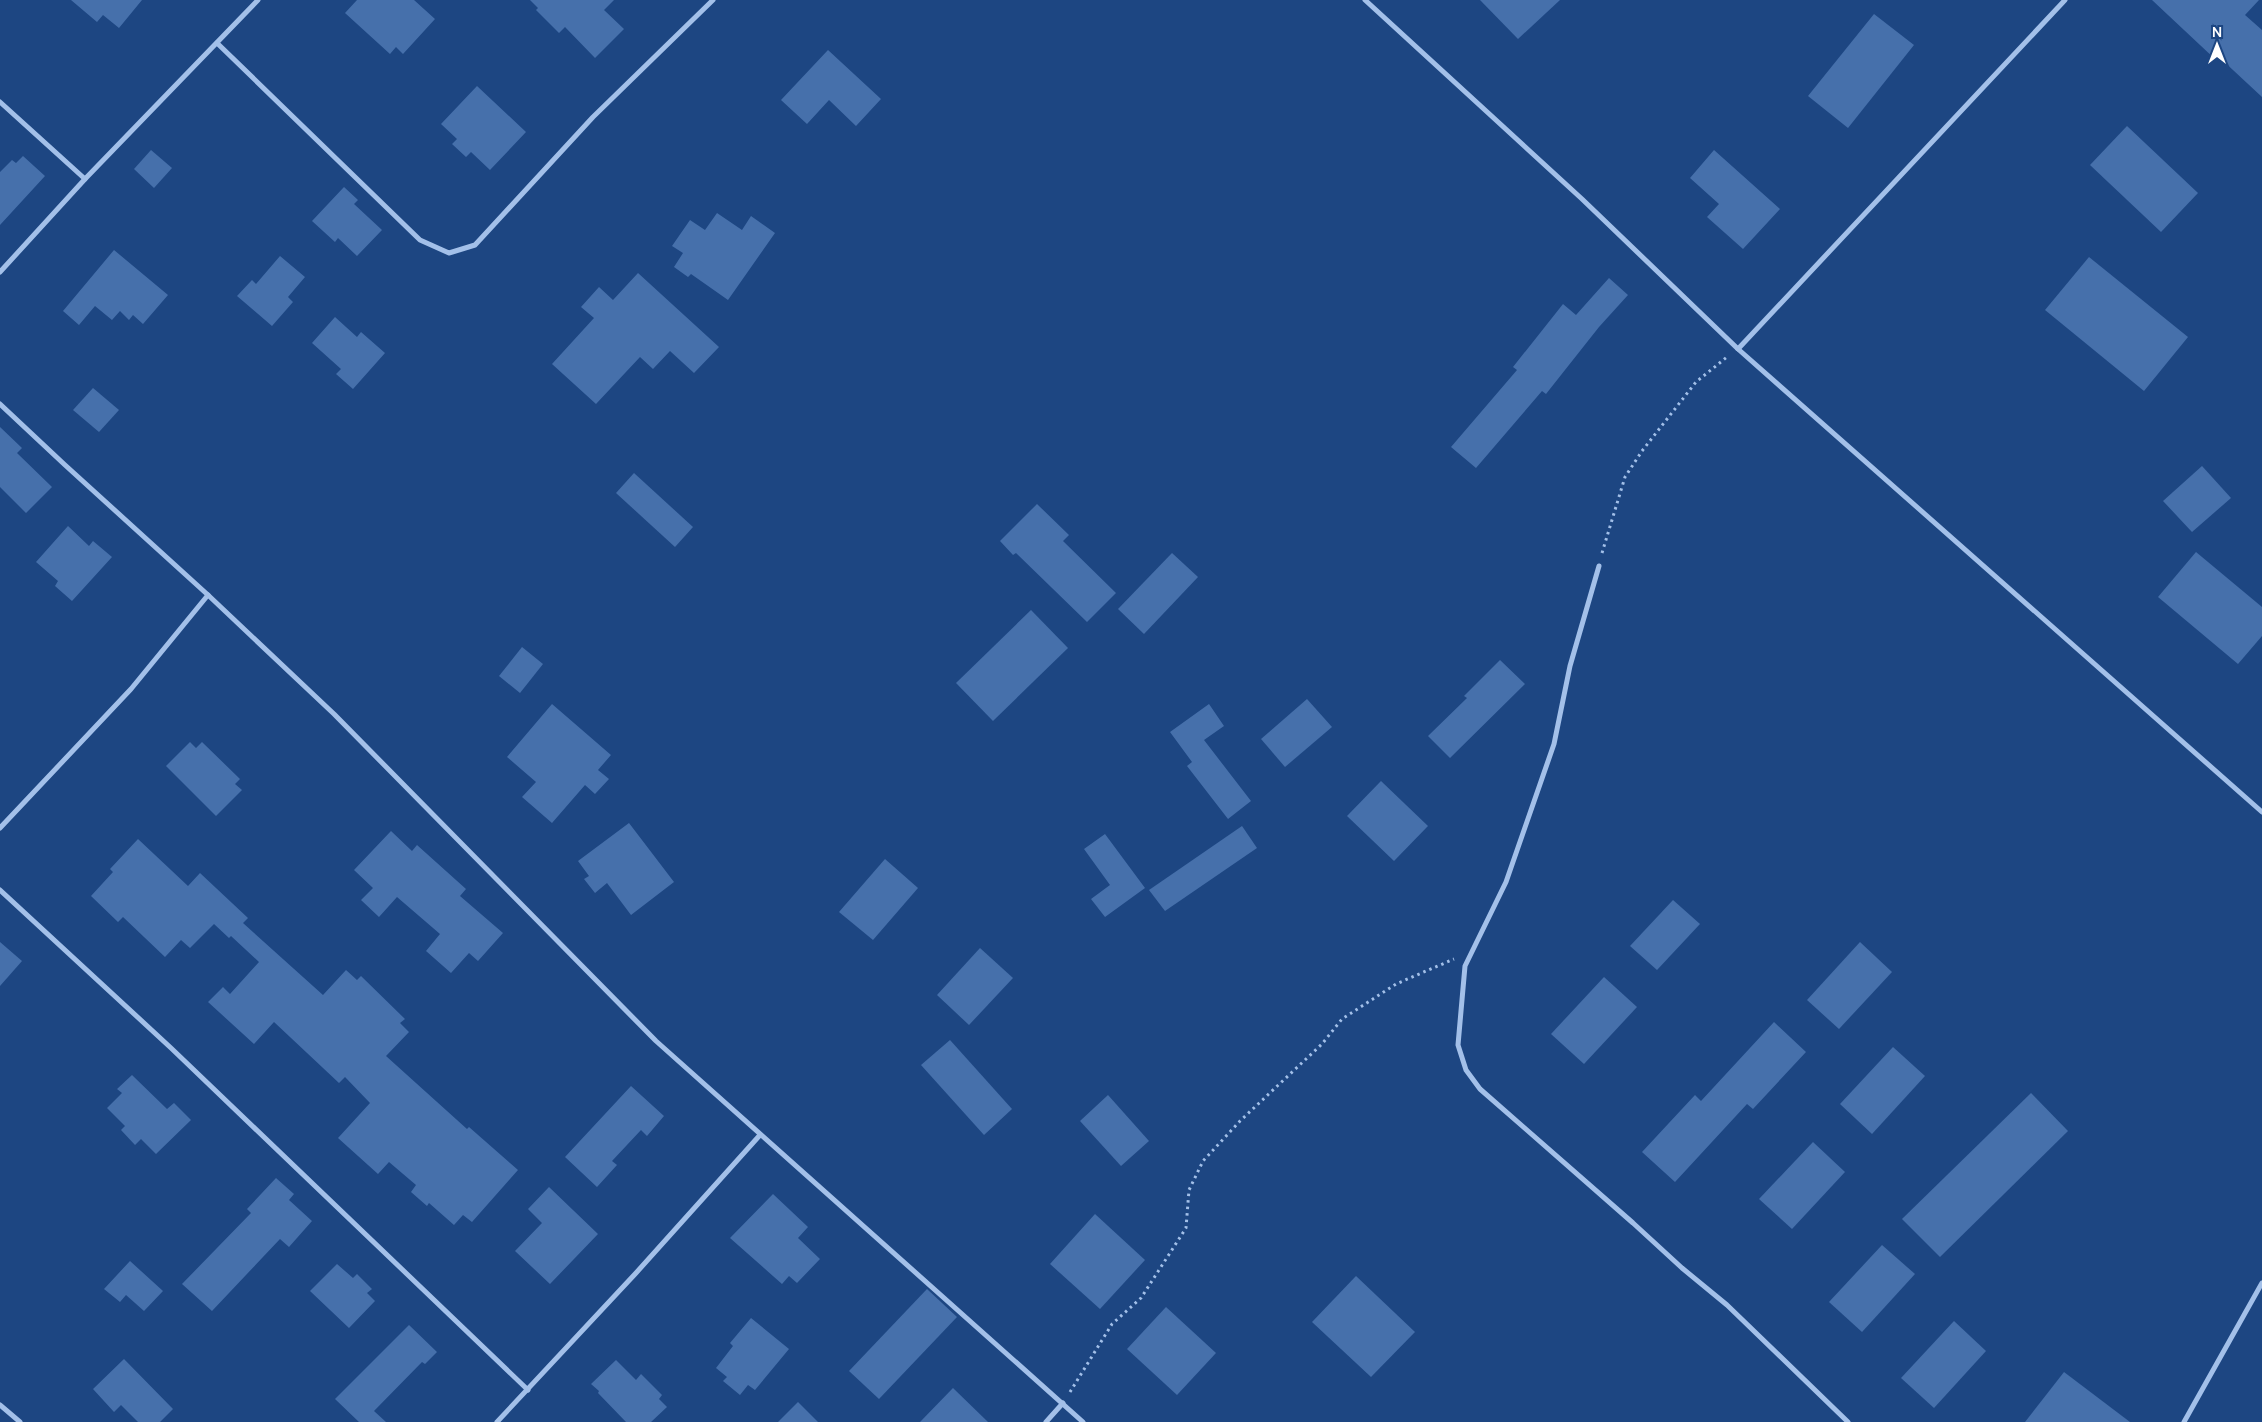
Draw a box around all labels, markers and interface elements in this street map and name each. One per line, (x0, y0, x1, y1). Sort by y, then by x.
north arrow (2192, 20, 2242, 70)
text: N (2212, 22, 2222, 41)

